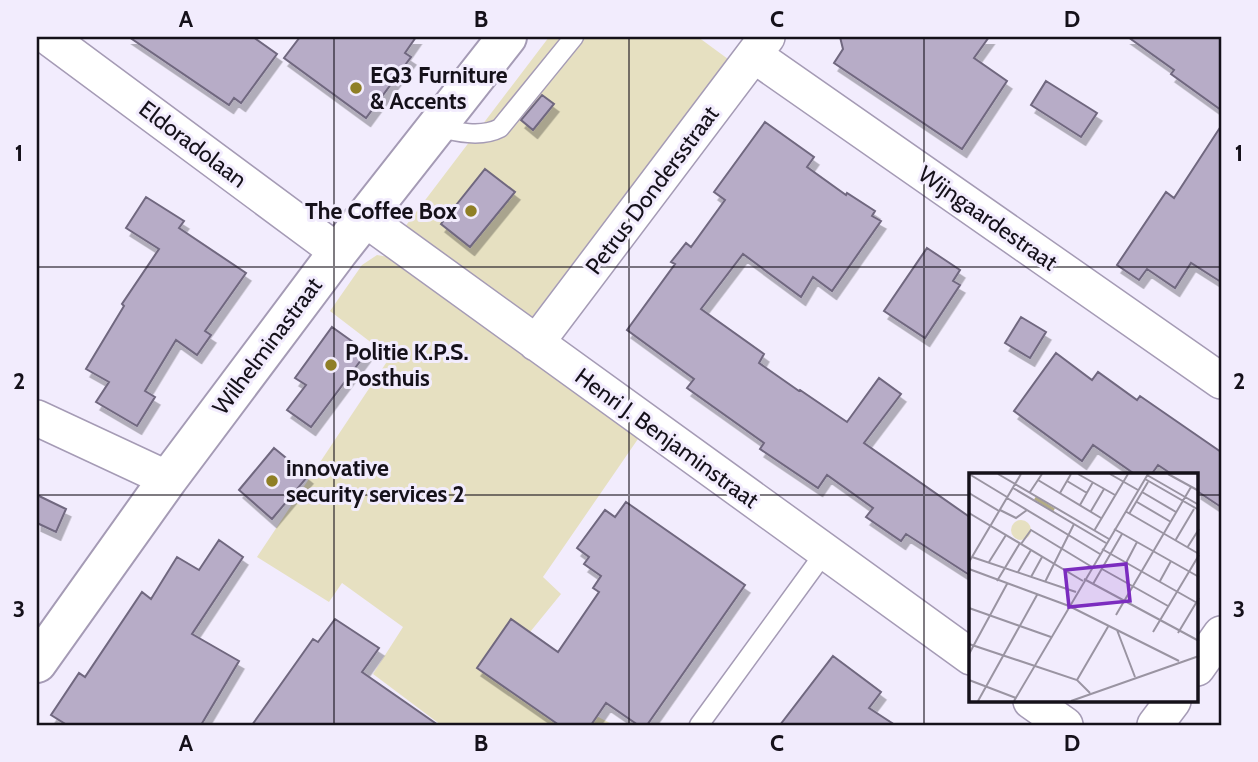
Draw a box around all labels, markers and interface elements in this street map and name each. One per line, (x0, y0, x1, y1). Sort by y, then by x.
text: A (179, 5, 194, 33)
text: B (474, 5, 488, 33)
text: C (770, 5, 784, 33)
text: D (1064, 5, 1080, 33)
place label: EQ3 Furniture & Accents (370, 61, 508, 115)
marker: EQ3 Furniture & Accents (348, 80, 364, 96)
street label: Eldoradolaan (134, 94, 252, 194)
street label: Petrus Dondersstraat (579, 100, 725, 280)
text: 1 (15, 139, 23, 167)
text: 1 (1235, 139, 1243, 167)
street label: Wijngaardestraat (913, 160, 1063, 276)
place label: The Coffee Box (305, 197, 458, 225)
marker: The Coffee Box (463, 203, 479, 219)
street label: Wilhelminastraat (206, 272, 328, 420)
place label: Politie K.P.S. Posthuis (345, 338, 469, 392)
marker: Politie K.P.S. Posthuis (323, 357, 339, 373)
street label: Henri J. Benjaminstraat (570, 362, 764, 514)
text: 2 (13, 367, 25, 395)
text: 2 (1233, 367, 1245, 395)
place label: innovative security services 2 (286, 454, 465, 508)
marker: innovative security services 2 (264, 473, 280, 489)
inset map (969, 473, 1198, 702)
text: 3 (13, 595, 25, 623)
text: 3 (1233, 595, 1245, 623)
text: A (179, 729, 194, 757)
text: B (474, 729, 488, 757)
text: C (770, 729, 784, 757)
text: D (1064, 729, 1080, 757)

